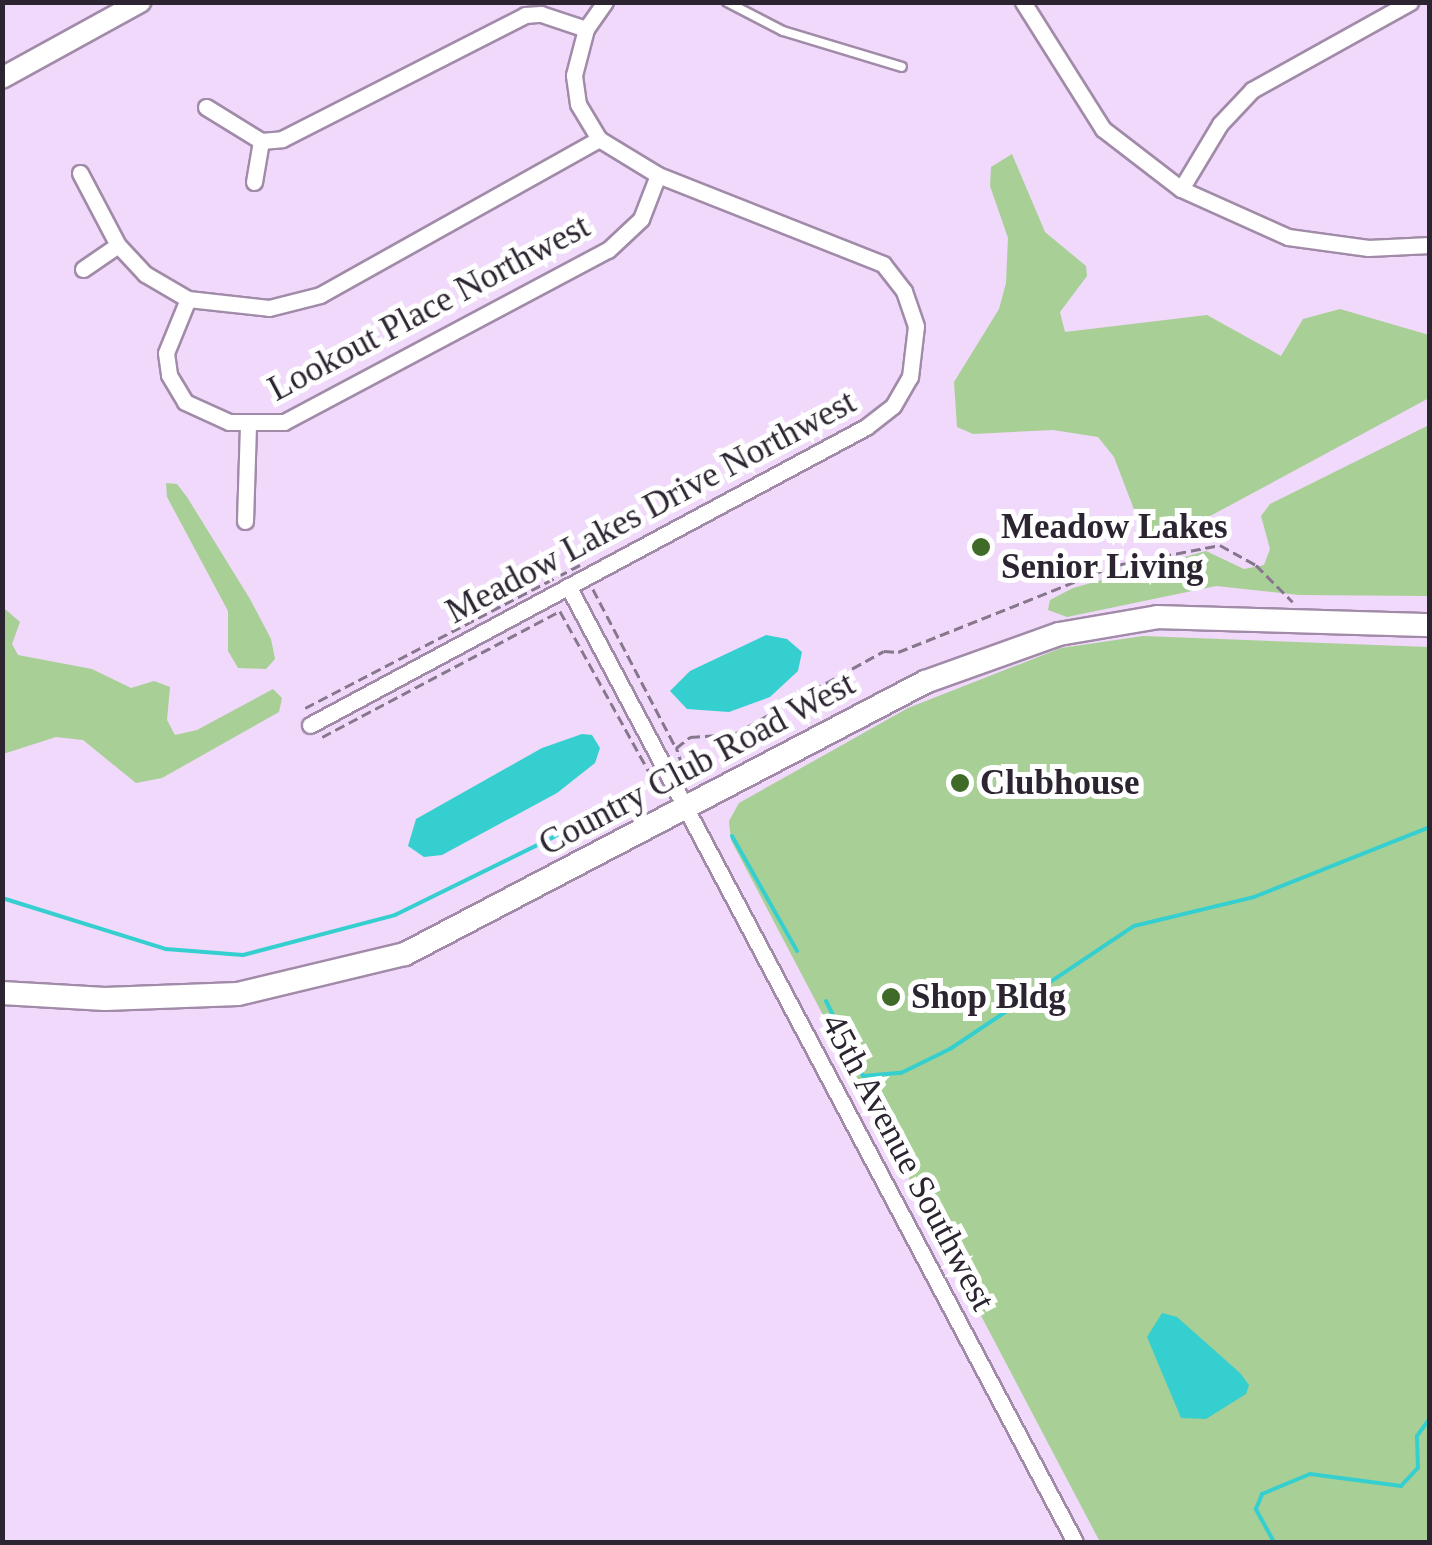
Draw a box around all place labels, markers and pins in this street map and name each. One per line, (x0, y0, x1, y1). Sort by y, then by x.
place label: Meadow Lakes Senior Living (1001, 506, 1228, 588)
marker: Meadow Lakes Senior Living (970, 536, 992, 558)
place label: Clubhouse (980, 762, 1140, 804)
marker: Clubhouse (949, 772, 971, 794)
place label: Shop Bldg (911, 976, 1066, 1018)
marker: Shop Bldg (880, 986, 902, 1008)

